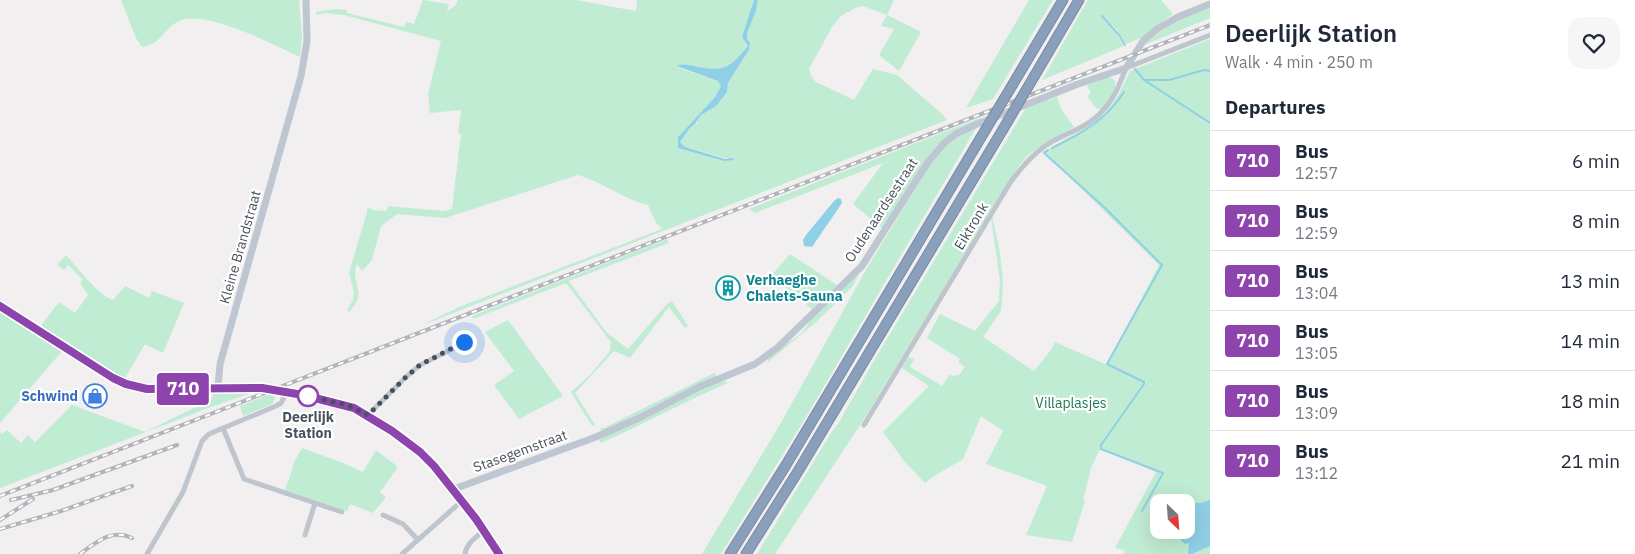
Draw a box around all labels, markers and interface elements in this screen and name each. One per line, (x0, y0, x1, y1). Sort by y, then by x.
text: Deerlijk Station (1225, 17, 1397, 49)
button: heart (1568, 17, 1620, 69)
text: Walk · 4 min · 250 m (1225, 52, 1373, 72)
text: Departures (1225, 95, 1325, 119)
text: Bus (1295, 139, 1329, 163)
text: 710 (1236, 149, 1269, 172)
text: 6 min (1572, 149, 1620, 173)
street label: Oudenaardsestraat (841, 154, 921, 266)
text: 12:57 (1295, 163, 1338, 183)
street label: Kleine Brandstraat (215, 188, 265, 306)
street label: Eiktronk (950, 199, 992, 253)
text: Bus (1295, 199, 1329, 223)
text: 710 (1236, 209, 1269, 232)
text: 8 min (1572, 209, 1620, 233)
text: 12:59 (1295, 223, 1338, 243)
text: Bus (1295, 259, 1329, 283)
text: 710 (1236, 269, 1269, 292)
text: 13 min (1561, 269, 1620, 293)
place label: Verhaeghe Chalets-Sauna (746, 271, 843, 305)
building icon: Verhaeghe Chalets-Sauna (715, 275, 741, 301)
text: 13:04 (1295, 283, 1338, 303)
text: Bus (1295, 319, 1329, 343)
text: 710 (1236, 329, 1269, 352)
text: 14 min (1561, 329, 1620, 353)
your location (452, 330, 477, 355)
text: 13:05 (1295, 343, 1338, 363)
line badge: 710 (154, 373, 212, 405)
text: 710 (167, 377, 199, 400)
text: Bus (1295, 379, 1329, 403)
shop icon: Schwind (82, 383, 108, 409)
marker: Deerlijk Station (297, 385, 319, 407)
place label: Schwind (21, 387, 78, 405)
text: 710 (1236, 389, 1269, 412)
text: 18 min (1561, 389, 1620, 413)
park label: Villaplasjes (1035, 394, 1107, 412)
text: 13:09 (1295, 403, 1338, 423)
place label: Deerlijk Station (282, 408, 335, 442)
street label: Stasegemstraat (470, 426, 570, 476)
text: Bus (1295, 439, 1329, 463)
text: 710 (1236, 449, 1269, 472)
text: 21 min (1561, 449, 1620, 473)
text: 13:12 (1295, 463, 1338, 483)
north arrow (1150, 494, 1195, 539)
map controls (1150, 494, 1195, 539)

